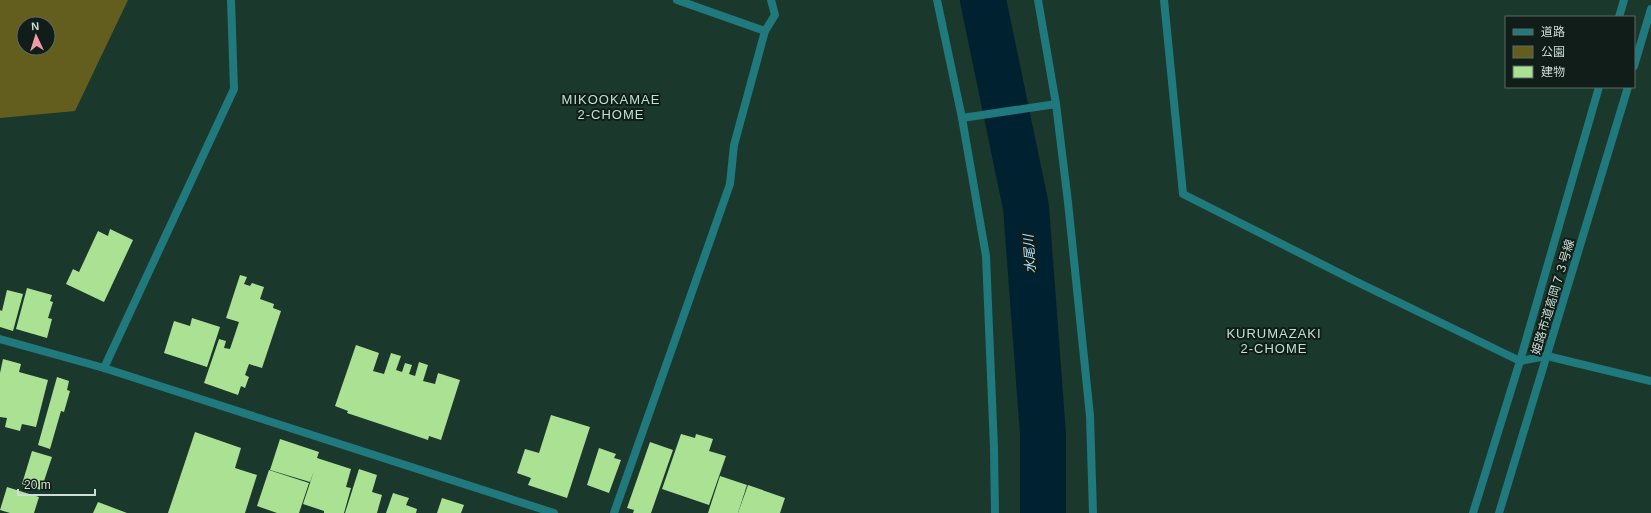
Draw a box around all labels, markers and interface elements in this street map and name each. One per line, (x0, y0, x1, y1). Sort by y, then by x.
north arrow (16, 16, 56, 56)
legend (1505, 16, 1635, 88)
text: N (31, 20, 40, 32)
text: 道路 (1541, 25, 1565, 39)
text: 公園 (1541, 45, 1565, 59)
text: 建物 (1541, 65, 1565, 79)
district label: MIKOOKAMAE 2-CHOME (562, 92, 660, 122)
water label: 水尾川 (1021, 232, 1038, 274)
street label: 姫路市道高岡７３号線 (1529, 238, 1577, 356)
district label: KURUMAZAKI 2-CHOME (1226, 326, 1322, 356)
scale bar (18, 471, 95, 497)
text: 20 m (24, 478, 51, 492)

